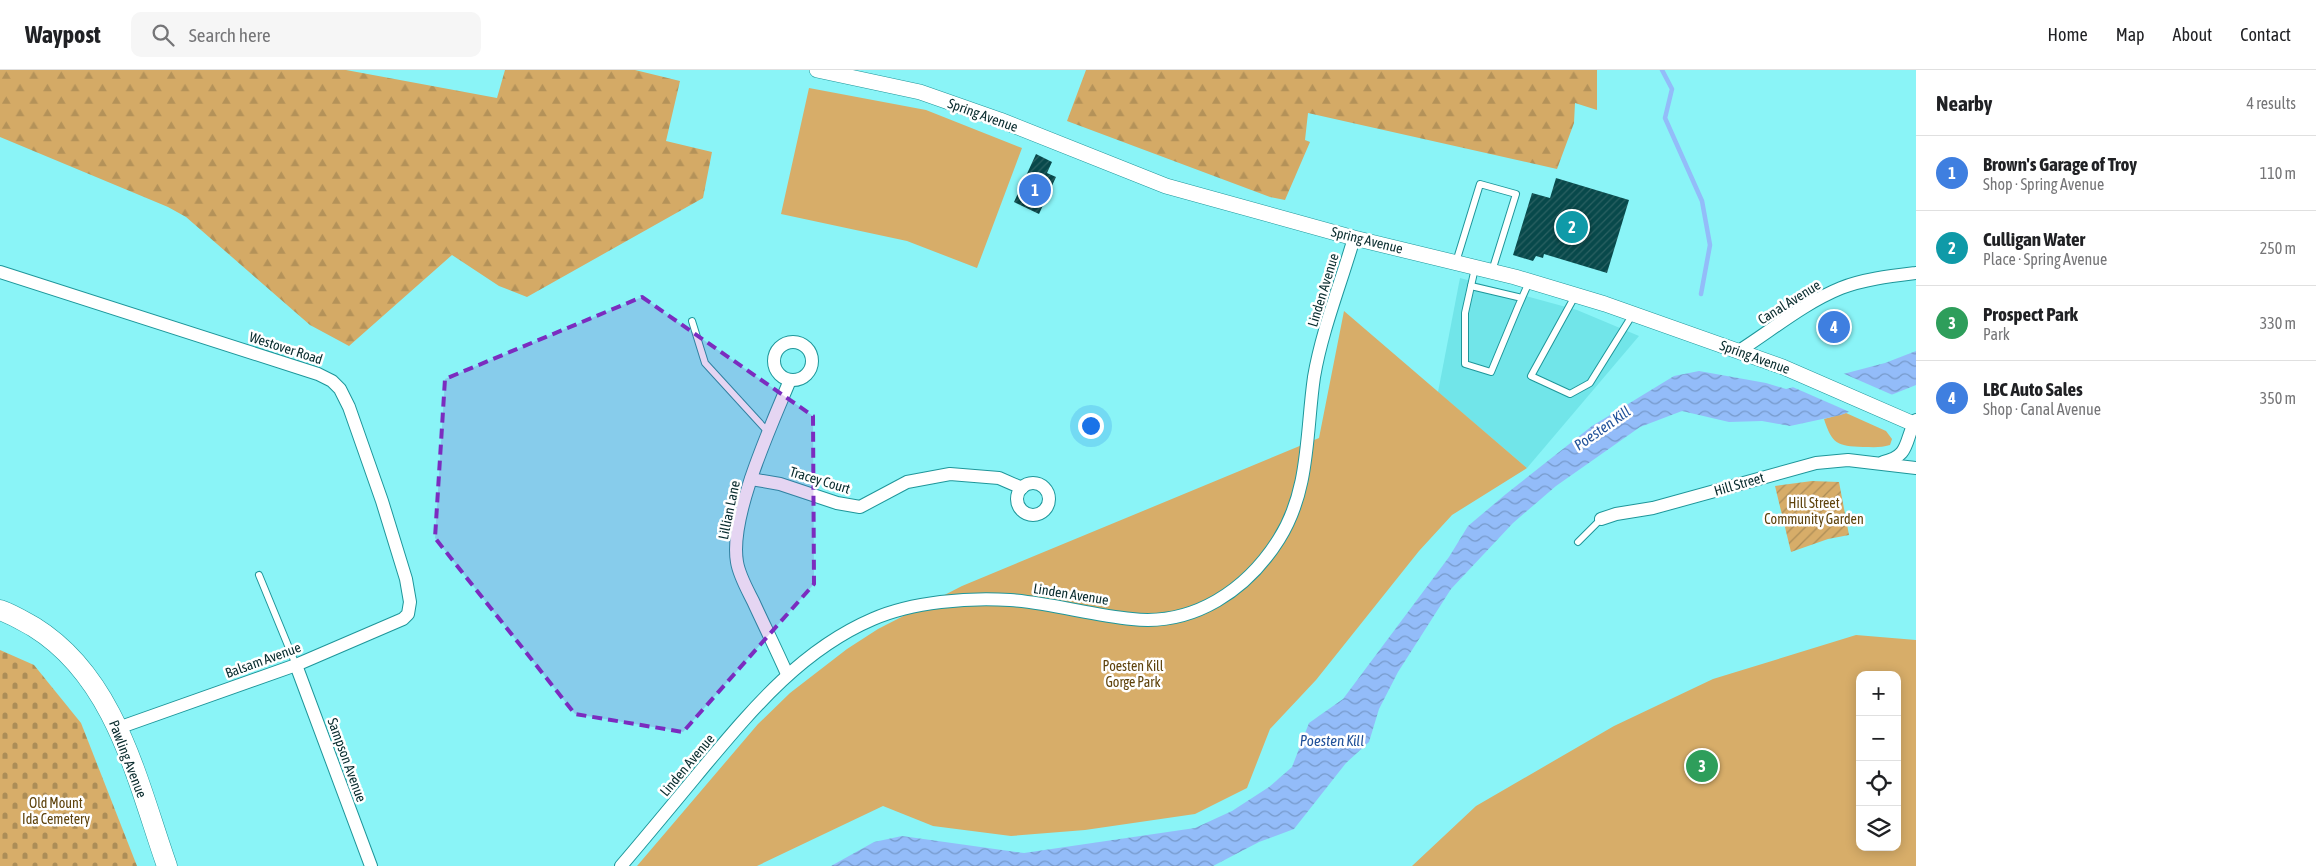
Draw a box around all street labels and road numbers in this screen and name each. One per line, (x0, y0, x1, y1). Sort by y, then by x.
street label: Spring Avenue (946, 95, 1020, 135)
street label: Spring Avenue (1329, 223, 1405, 257)
street label: Linden Avenue (1304, 251, 1342, 329)
street label: Canal Avenue (1755, 277, 1823, 327)
street label: Westover Road (247, 329, 325, 367)
street label: Spring Avenue (1718, 337, 1792, 377)
street label: Tracey Court (788, 463, 852, 497)
street label: Hill Street (1712, 469, 1766, 499)
street label: Lillian Lane (715, 479, 743, 541)
street label: Linden Avenue (1032, 580, 1110, 608)
street label: Balsam Avenue (223, 639, 303, 681)
street label: Sampson Avenue (324, 716, 370, 804)
street label: Pawling Avenue (106, 718, 150, 800)
street label: Linden Avenue (656, 731, 718, 799)

